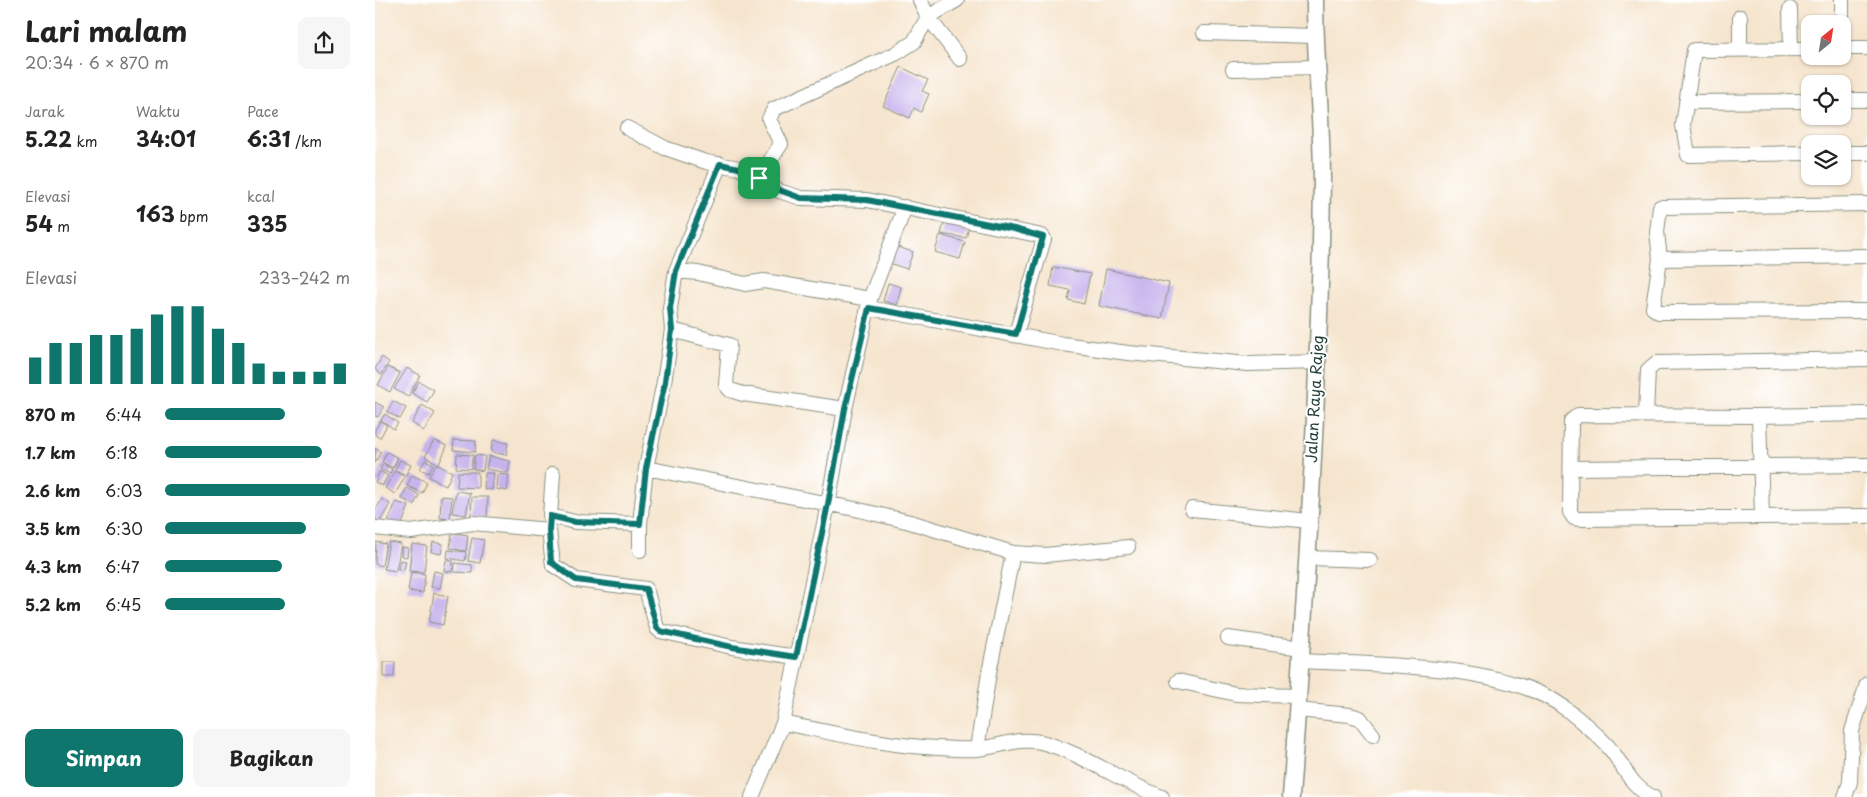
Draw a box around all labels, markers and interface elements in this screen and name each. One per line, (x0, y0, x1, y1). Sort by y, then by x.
text: Lari malam (25, 9, 188, 52)
north arrow (1801, 15, 1851, 65)
map controls (1801, 15, 1851, 185)
button: share (298, 17, 350, 69)
text: 20:34 · 6 × 870 m (25, 50, 169, 74)
button: locate (1801, 75, 1851, 125)
text: Jarak (25, 101, 65, 122)
text: Waktu (136, 101, 180, 122)
text: Pace (247, 101, 279, 122)
text: 5.22 (25, 122, 72, 154)
text: 34:01 (136, 122, 196, 154)
text: 6:31 (247, 122, 291, 154)
text: km (72, 131, 98, 152)
text: /km (291, 131, 322, 152)
button: layers (1801, 135, 1851, 185)
pin (738, 157, 780, 199)
icon: arrive (745, 164, 773, 192)
text: Elevasi (25, 186, 71, 207)
text: kcal (247, 186, 275, 207)
text: 163 (136, 197, 175, 229)
text: bpm (175, 206, 208, 227)
text: 54 (25, 207, 53, 239)
text: 335 (247, 207, 288, 239)
text: m (53, 216, 70, 237)
text: Elevasi (25, 265, 77, 289)
text: 233–242 m (259, 265, 350, 289)
street label: Jalan Raya Rajeg (1299, 335, 1328, 463)
text: 870 m (25, 402, 75, 426)
text: 6:44 (105, 402, 142, 426)
text: 1.7 km (25, 440, 76, 464)
text: 6:18 (105, 440, 138, 464)
text: 2.6 km (25, 478, 81, 502)
text: 6:03 (105, 478, 143, 502)
text: 3.5 km (25, 516, 80, 540)
text: 6:30 (105, 516, 143, 540)
text: 4.3 km (25, 554, 82, 578)
text: 6:47 (105, 554, 140, 578)
text: 5.2 km (25, 592, 81, 616)
text: 6:45 (105, 592, 141, 616)
button: Simpan (25, 729, 183, 787)
button: Bagikan (193, 729, 350, 787)

